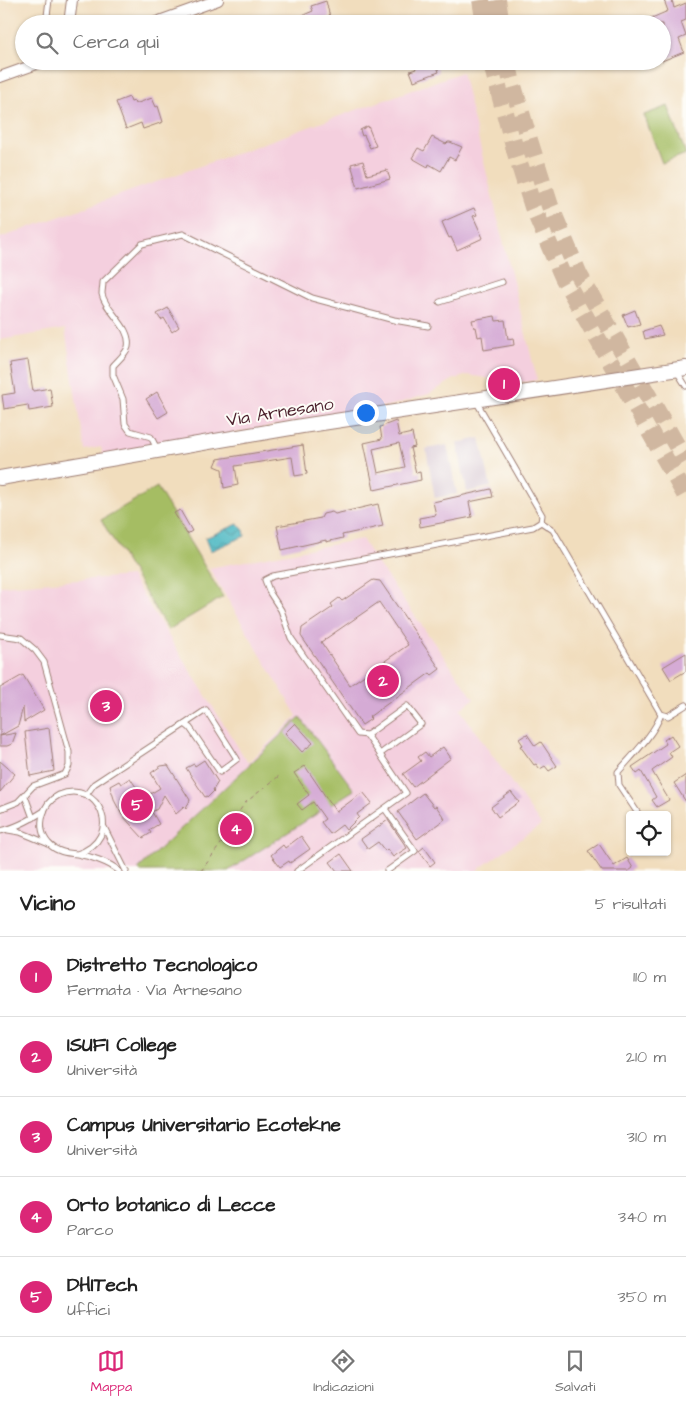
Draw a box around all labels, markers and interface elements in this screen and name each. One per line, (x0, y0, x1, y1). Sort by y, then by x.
search box (15, 15, 671, 70)
icon: search (33, 29, 61, 57)
text: Cerca qui (73, 29, 159, 56)
pin: 1 (488, 365, 520, 403)
street label: Via Arnesano (225, 391, 335, 433)
your location (353, 400, 379, 426)
pin: 2 (367, 662, 399, 700)
pin: 3 (90, 687, 122, 725)
pin: 5 (121, 786, 153, 824)
pin: 4 (220, 810, 252, 848)
map controls (626, 811, 671, 856)
button: locate (626, 811, 671, 856)
text: Vicino (20, 889, 75, 918)
text: 5 risultati (595, 893, 666, 915)
text: Distretto Tecnologico (67, 952, 257, 979)
text: 1 (35, 966, 37, 988)
text: 110 m (633, 966, 666, 988)
text: Fermata · Via Arnesano (67, 979, 242, 1001)
text: ISUFI College (67, 1032, 177, 1059)
text: 2 (31, 1046, 41, 1068)
text: 210 m (626, 1046, 666, 1068)
text: Università (67, 1059, 137, 1081)
text: Campus Universitario Ecotekne (67, 1112, 341, 1139)
text: 3 (32, 1126, 40, 1148)
text: 310 m (627, 1126, 666, 1148)
text: Università (67, 1139, 137, 1161)
text: Orto botanico di Lecce (67, 1192, 276, 1219)
text: 4 (31, 1206, 41, 1228)
text: 340 m (618, 1206, 666, 1228)
text: Parco (67, 1219, 113, 1241)
text: DHITech (67, 1272, 137, 1299)
text: 5 (30, 1286, 42, 1308)
text: 350 m (618, 1286, 666, 1308)
text: Uffici (67, 1299, 110, 1321)
tab: Mappa (91, 1347, 132, 1397)
tab: Indicazioni (313, 1347, 374, 1397)
tab: Salvati (555, 1347, 595, 1397)

